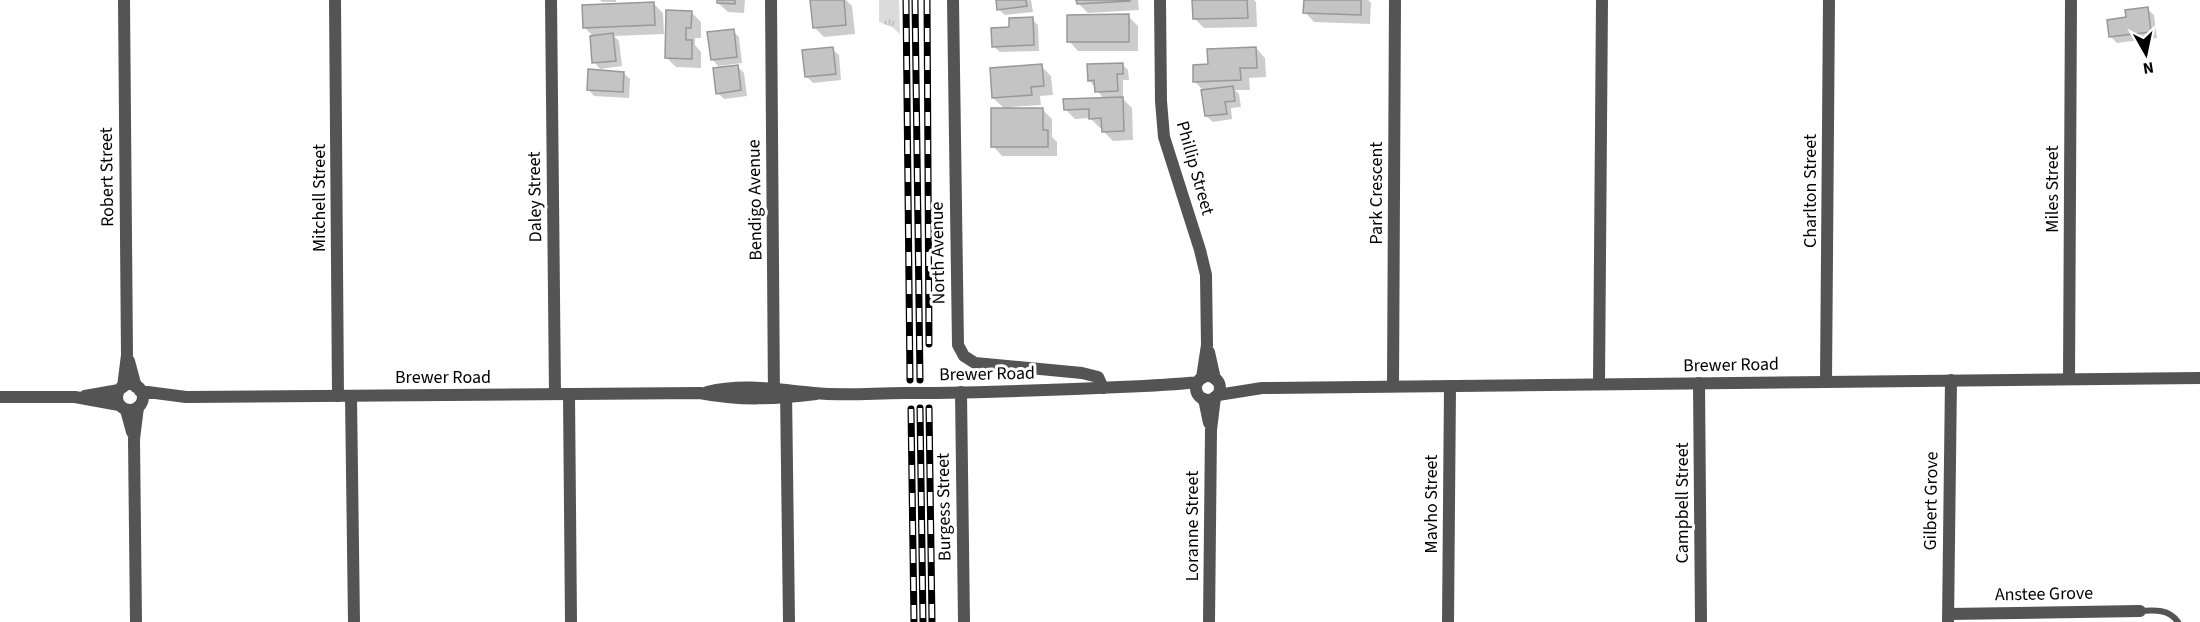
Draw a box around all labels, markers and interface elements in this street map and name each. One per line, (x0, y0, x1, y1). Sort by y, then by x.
north arrow (2116, 24, 2176, 84)
text: N (2141, 56, 2155, 80)
street label: Phillip Street (1170, 118, 1220, 218)
street label: Robert Street (94, 127, 120, 227)
street label: Charlton Street (1798, 134, 1823, 248)
street label: Bendigo Avenue (741, 139, 769, 261)
street label: Park Crescent (1364, 142, 1389, 244)
street label: Mitchell Street (307, 144, 332, 252)
street label: Miles Street (2040, 145, 2065, 233)
street label: Daley Street (522, 151, 548, 243)
street label: North Avenue (925, 201, 951, 305)
street label: Brewer Road (1683, 352, 1779, 378)
street label: Brewer Road (939, 361, 1035, 387)
street label: Brewer Road (395, 365, 491, 390)
street label: Campbell Street (1670, 442, 1695, 564)
street label: Gilbert Grove (1918, 451, 1944, 551)
street label: Burgess Street (931, 453, 957, 561)
street label: Mavho Street (1419, 455, 1444, 553)
street label: Loranne Street (1180, 471, 1205, 581)
street label: Anstee Grove (1995, 581, 2093, 607)

